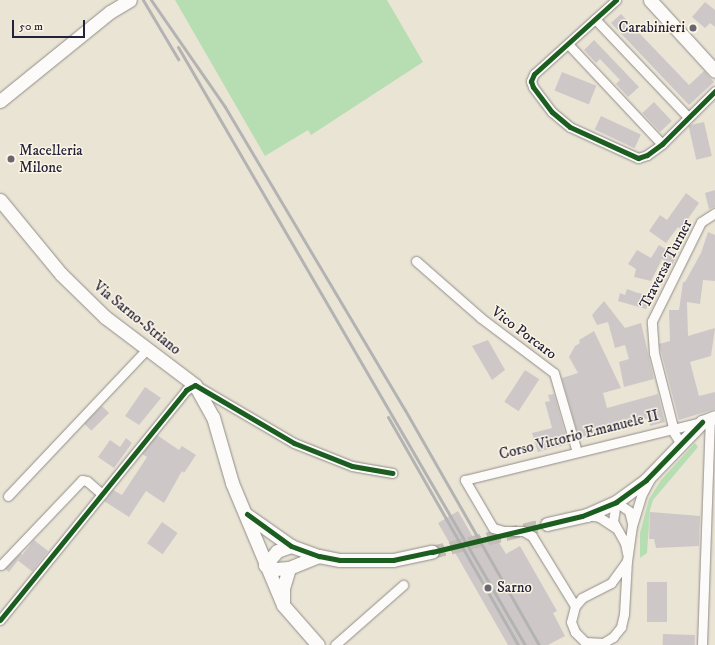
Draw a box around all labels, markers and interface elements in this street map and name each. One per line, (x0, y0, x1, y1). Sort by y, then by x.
scale bar (14, 12, 87, 38)
text: 50 m (19, 19, 43, 34)
place label: Carabinieri (618, 19, 685, 37)
marker: Carabinieri (688, 23, 698, 33)
place label: Macelleria Milone (19, 141, 83, 176)
marker: Macelleria Milone (6, 154, 16, 164)
street label: Traversa Turner (636, 217, 696, 311)
street label: Via Sarno-Striano (90, 277, 184, 359)
street label: Vico Porcaro (488, 303, 560, 363)
street label: Corso Vittorio Emanuele II (497, 406, 661, 464)
place label: Sarno (497, 579, 532, 597)
marker: Sarno (482, 582, 494, 594)

